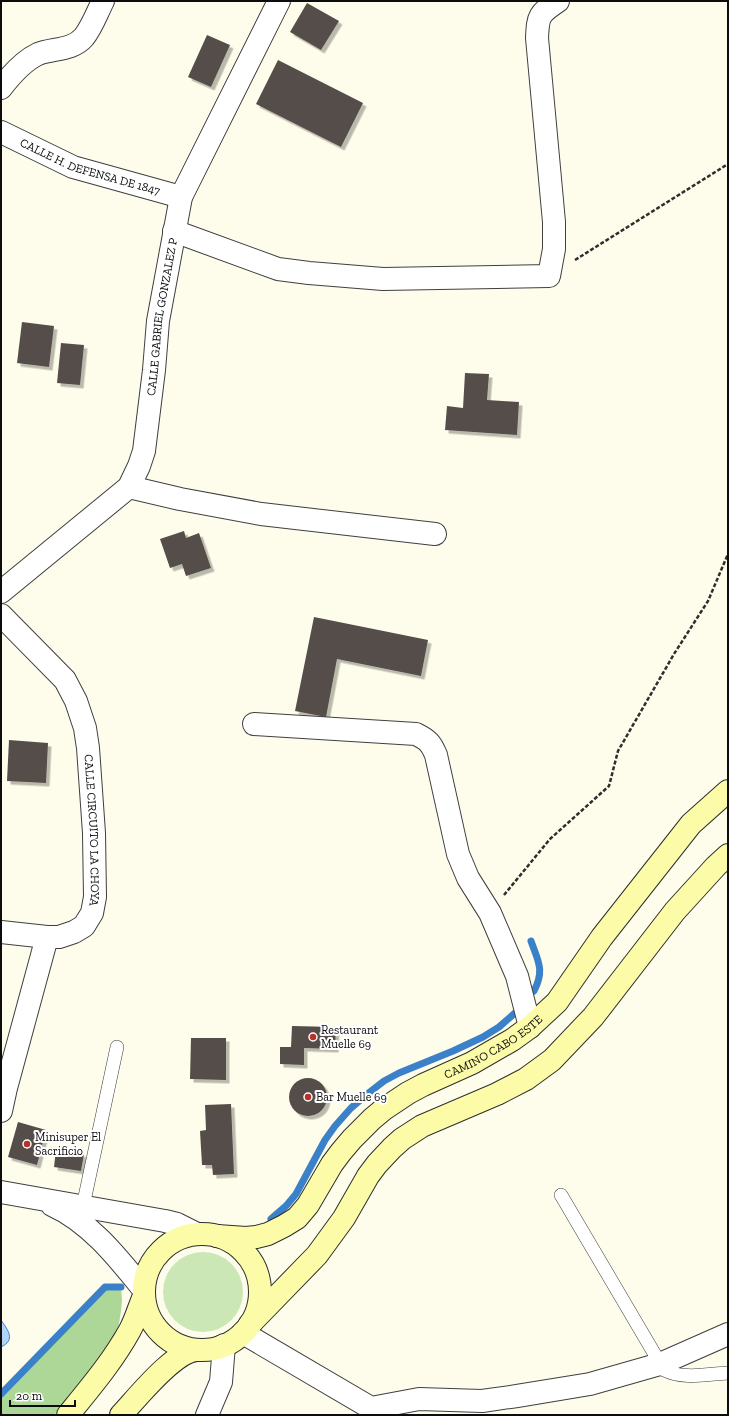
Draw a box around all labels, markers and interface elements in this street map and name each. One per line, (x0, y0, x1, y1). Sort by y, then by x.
street label: CALLE H. DEFENSA DE 1847 (18, 135, 162, 198)
street label: CALLE GABRIEL GONZALEZ P (144, 237, 180, 397)
street label: CALLE CIRCUITO LA CHOYA (81, 754, 102, 908)
street label: CAMINO CABO ESTE (442, 1012, 545, 1082)
place label: Restaurant Muelle 69 (321, 1023, 379, 1051)
marker: Restaurant Muelle 69 (308, 1032, 318, 1042)
place label: Bar Muelle 69 (316, 1090, 387, 1104)
marker: Bar Muelle 69 (303, 1092, 313, 1102)
place label: Minisuper El Sacrificio (35, 1130, 101, 1158)
marker: Minisuper El Sacrificio (22, 1139, 32, 1149)
scale bar (10, 1382, 75, 1408)
text: 20 m (16, 1389, 43, 1403)

